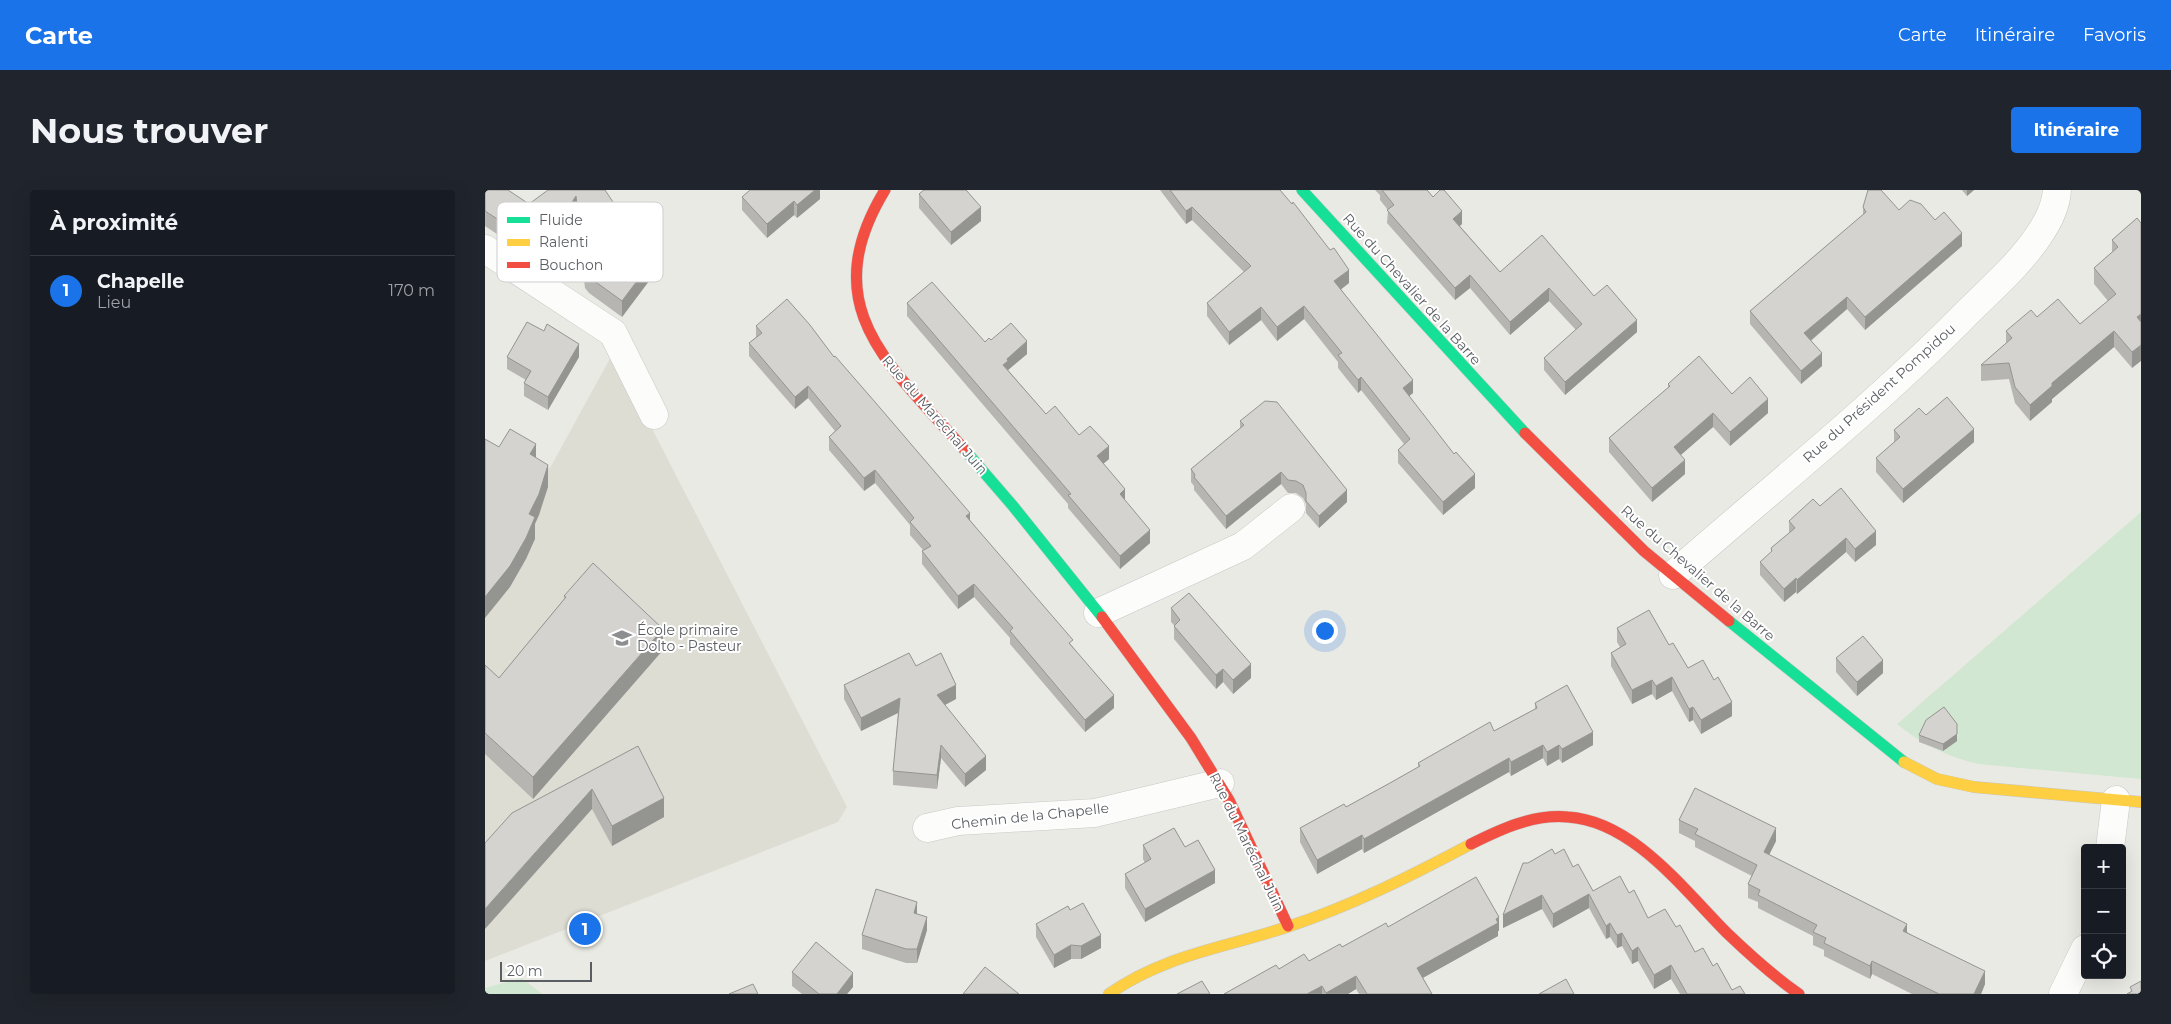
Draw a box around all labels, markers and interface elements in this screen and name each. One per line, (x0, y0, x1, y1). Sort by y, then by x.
text: Carte (25, 21, 93, 50)
text: Carte (1898, 24, 1947, 46)
text: Itinéraire (1975, 24, 2055, 46)
text: Favoris (2083, 24, 2146, 46)
button: Itinéraire (2011, 107, 2141, 153)
text: Nous trouver (30, 109, 268, 152)
legend (497, 202, 663, 282)
street label: Rue du Chevalier de la Barre (1339, 209, 1485, 369)
text: À proximité (50, 210, 178, 235)
text: Fluide (539, 211, 583, 229)
text: Ralenti (539, 233, 588, 251)
text: Bouchon (539, 256, 603, 274)
text: Chapelle (97, 270, 184, 293)
text: 1 (63, 281, 69, 300)
text: 170 m (388, 281, 435, 300)
text: Lieu (97, 293, 131, 312)
street label: Rue du Président Pompidou (1799, 320, 1959, 466)
street label: Rue du Maréchal Juin (878, 352, 992, 478)
street label: Rue du Chevalier de la Barre (1617, 501, 1779, 645)
your location (1312, 618, 1338, 644)
place label: École primaire Dolto - Pasteur (637, 621, 742, 655)
school or university icon: École primaire Dolto - Pasteur (611, 627, 633, 649)
street label: Rue du Maréchal Juin (1206, 770, 1288, 914)
street label: Chemin de la Chapelle (950, 799, 1110, 833)
map controls (2081, 844, 2126, 979)
button: + (2081, 844, 2126, 889)
button: − (2081, 889, 2126, 934)
pin: 1 (569, 910, 601, 948)
button: locate (2081, 934, 2126, 979)
scale bar (500, 959, 593, 982)
text: 20 m (507, 962, 543, 980)

